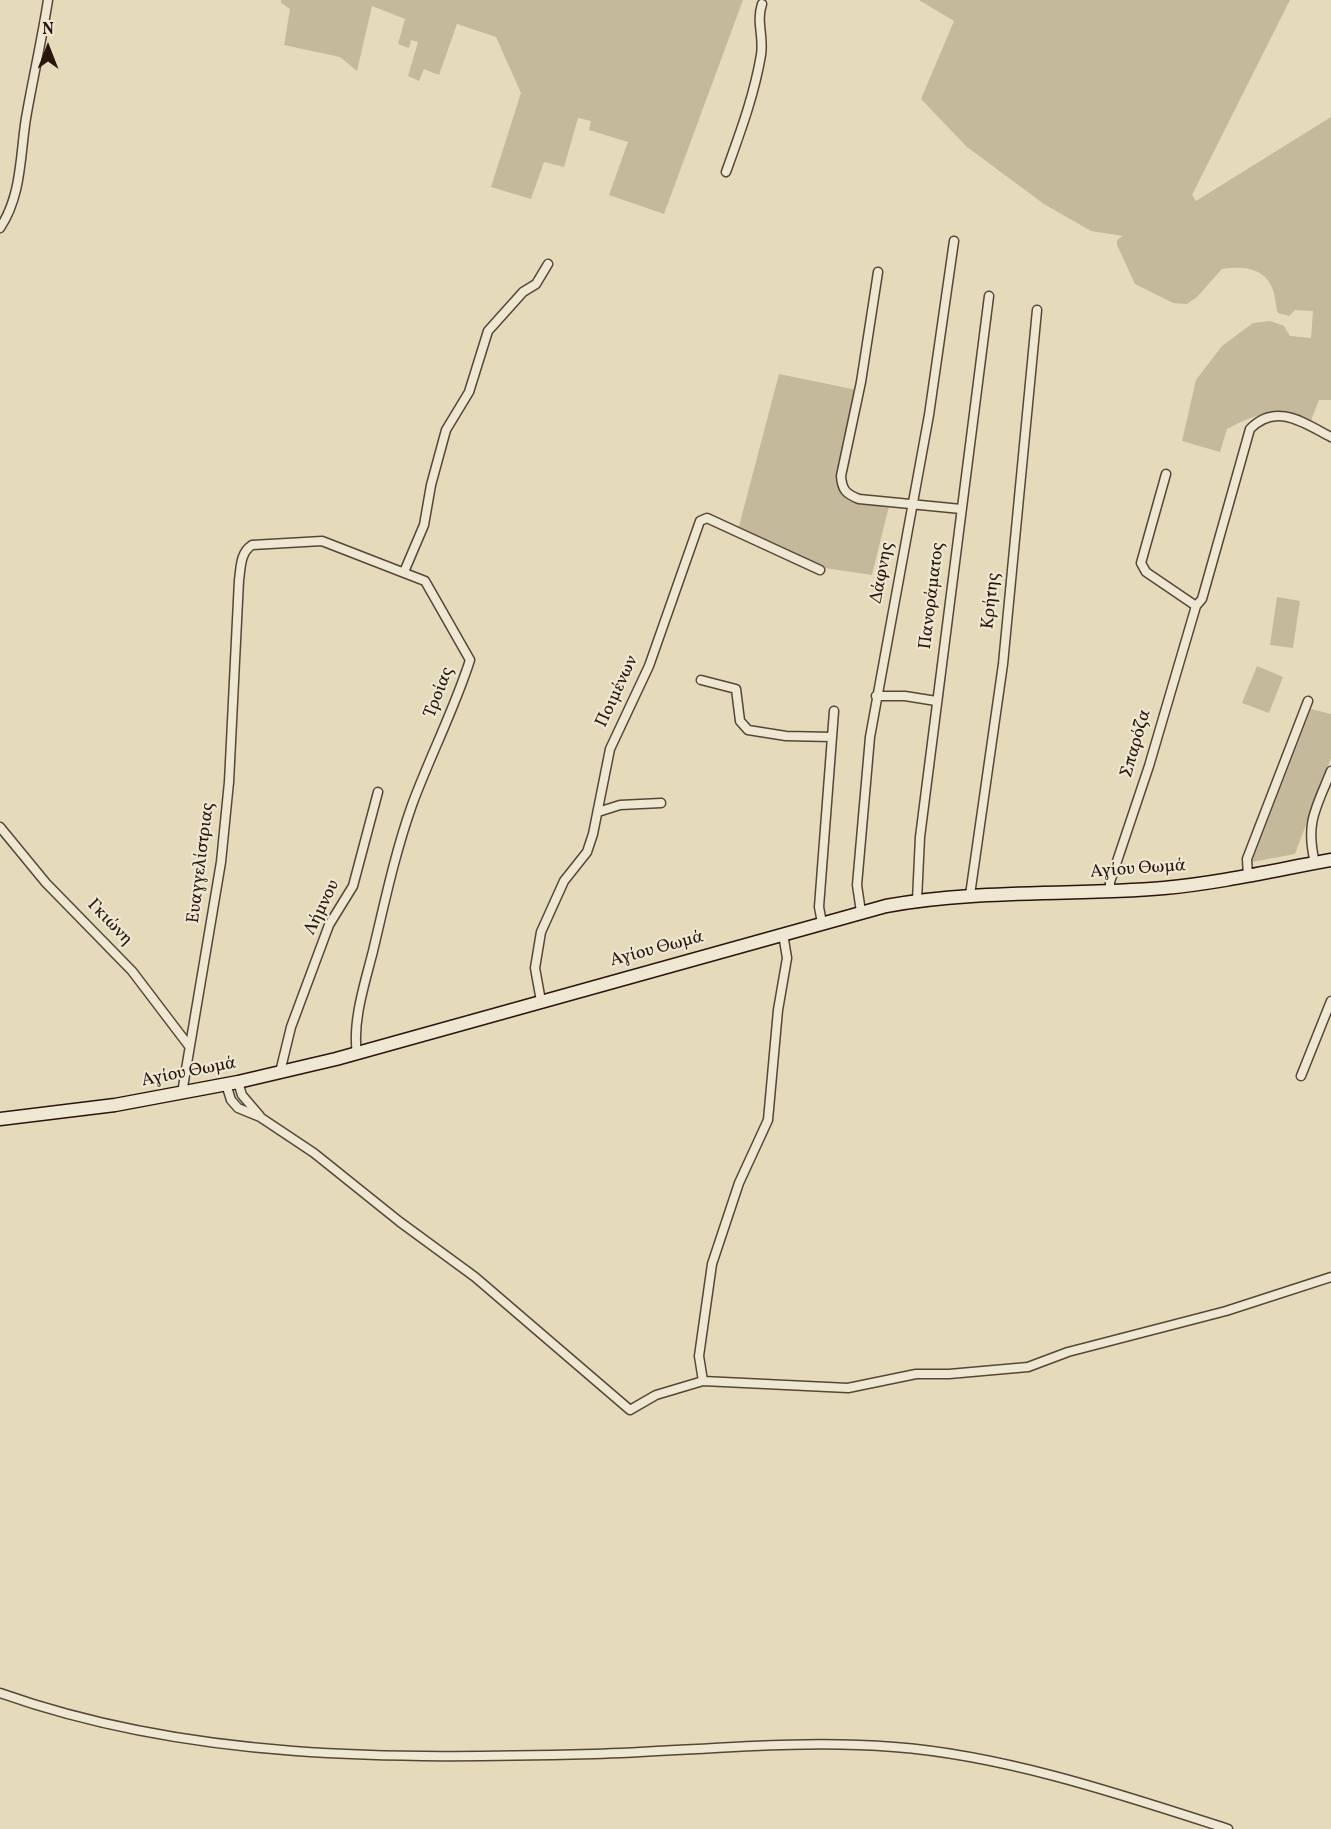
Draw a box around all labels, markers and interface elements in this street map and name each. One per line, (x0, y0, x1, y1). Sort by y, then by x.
north arrow (18, 18, 78, 78)
text: N (42, 19, 54, 41)
street label: Δάφνης (867, 541, 899, 605)
street label: Πανοράματος (916, 541, 950, 651)
street label: Κρήτης (978, 572, 1006, 630)
street label: Ποιμένων (592, 653, 644, 731)
street label: Τροίας (420, 664, 460, 722)
street label: Σπαρόζα (1117, 708, 1157, 780)
street label: Ευαγγελίστριας (184, 801, 220, 925)
street label: Αγίου Θωμά (1089, 856, 1187, 884)
street label: Λήμνου (300, 877, 346, 939)
street label: Γκιώνη (82, 895, 136, 951)
street label: Αγίου Θωμά (608, 927, 706, 973)
street label: Αγίου Θωμά (140, 1053, 238, 1093)

